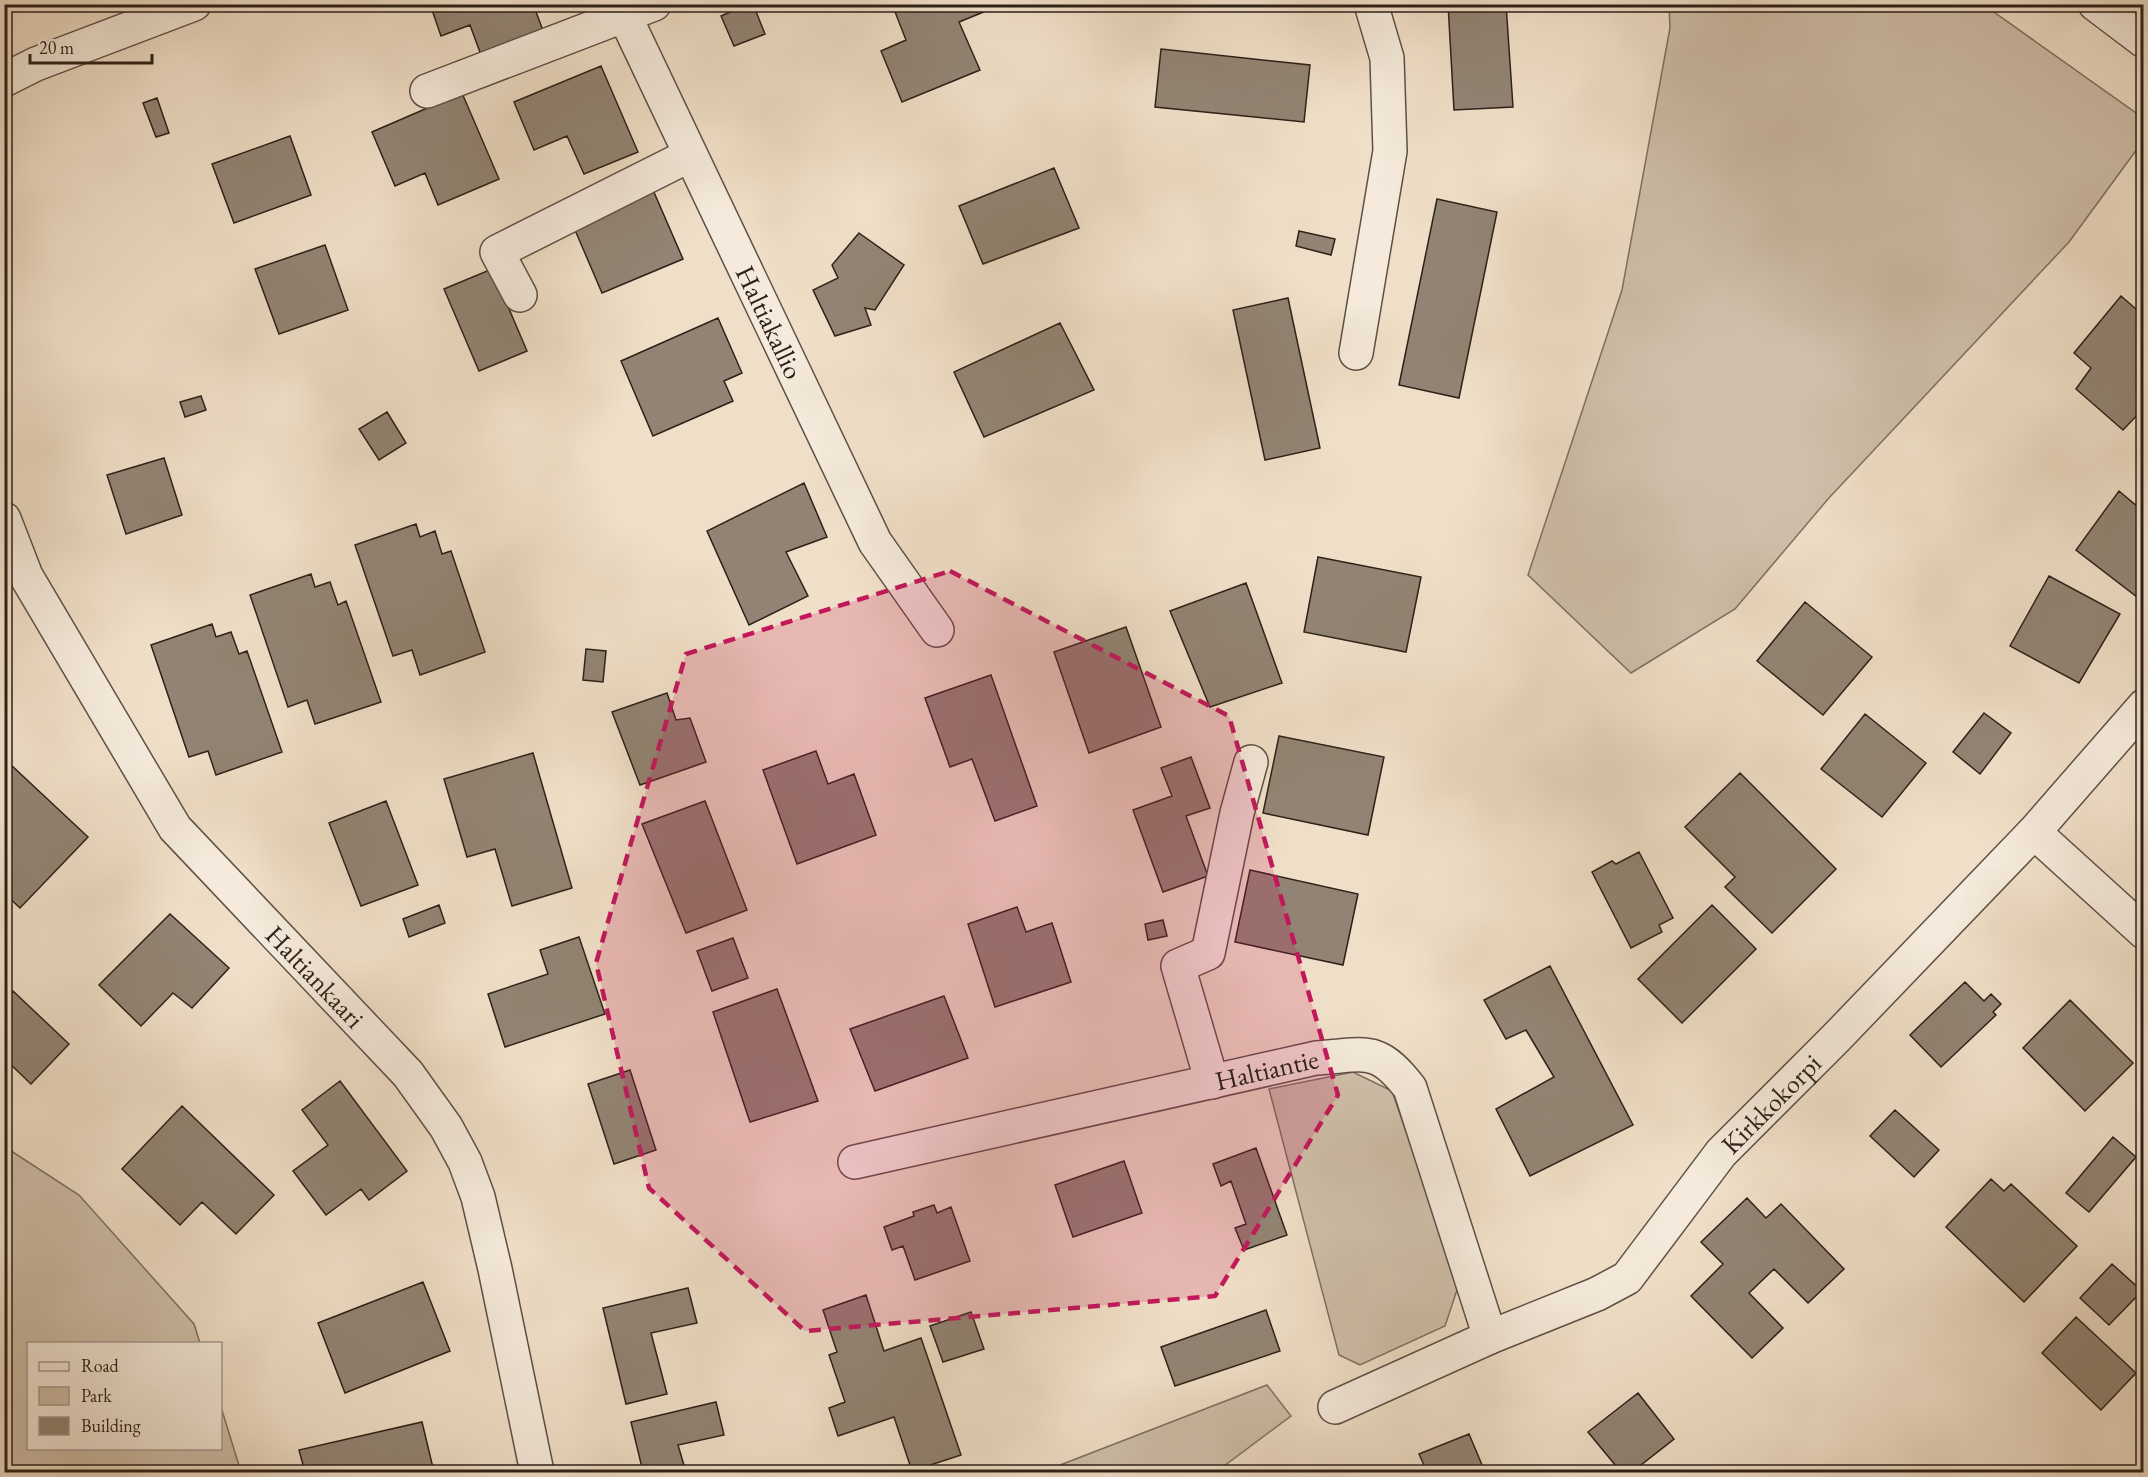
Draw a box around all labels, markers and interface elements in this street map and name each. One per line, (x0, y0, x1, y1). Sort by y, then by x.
scale bar (30, 27, 152, 65)
text: 20 m (39, 36, 74, 59)
street label: Haltiakallio (728, 259, 812, 384)
street label: Haltiankaari (258, 917, 373, 1035)
street label: Haltiantie (1212, 1041, 1322, 1098)
street label: Kirkkokorpi (1713, 1045, 1829, 1161)
legend (27, 1342, 222, 1450)
text: Road (81, 1354, 120, 1377)
text: Park (81, 1384, 112, 1407)
text: Building (81, 1414, 141, 1437)

